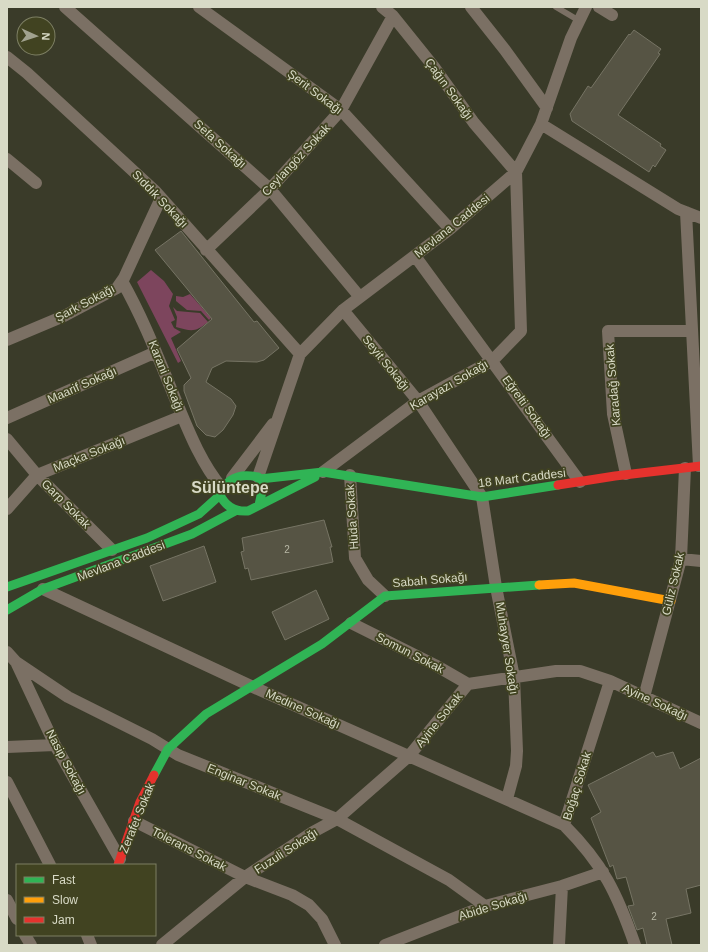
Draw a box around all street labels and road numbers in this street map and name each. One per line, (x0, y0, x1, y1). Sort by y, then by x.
street label: Çağın Sokağı (422, 55, 476, 123)
street label: Şerit Sokağı (285, 67, 345, 117)
street label: Sefa Sokağı (191, 117, 249, 171)
street label: Ceylangöz Sokak (259, 120, 334, 199)
street label: Sıddık Sokağı (129, 167, 191, 231)
street label: Mevlana Caddesi (412, 191, 492, 261)
street label: Şark Sokağı (53, 281, 117, 325)
street label: Seyit Sokağı (359, 332, 413, 394)
street label: Karani Sokağı (145, 338, 187, 414)
street label: Karadağ Sokak (602, 343, 624, 426)
street label: Karayazı Sokağı (407, 357, 491, 413)
street label: Maarif Sokağı (45, 364, 119, 406)
street label: Eğrelti Sokağı (499, 373, 555, 441)
street label: Maçka Sokağı (51, 433, 127, 475)
street label: 18 Mart Caddesi (477, 466, 567, 490)
street label: Garp Sokak (39, 477, 94, 532)
street label: Hüda Sokak (343, 483, 361, 550)
street label: Mevlana Caddesi (75, 538, 167, 584)
street label: Güliz Sokak (659, 550, 687, 617)
street label: Sabah Sokağı (392, 570, 468, 590)
street label: Muhayyer Sokağı (493, 601, 521, 695)
street label: Somun Sokak (374, 630, 447, 677)
street label: Ayine Sokağı (620, 681, 690, 723)
street label: Medine Sokağı (264, 686, 342, 732)
street label: Ayine Sokak (413, 689, 466, 750)
street label: Nasip Sokağı (43, 727, 89, 797)
street label: Boğaç Sokak (560, 749, 594, 822)
street label: Enginar Sokak (205, 761, 284, 803)
street label: Zerafet Sokak (117, 780, 158, 855)
street label: Tolerans Sokak (149, 824, 230, 874)
street label: Fuzuli Sokağı (252, 825, 320, 877)
street label: Abide Sokağı (457, 889, 529, 923)

